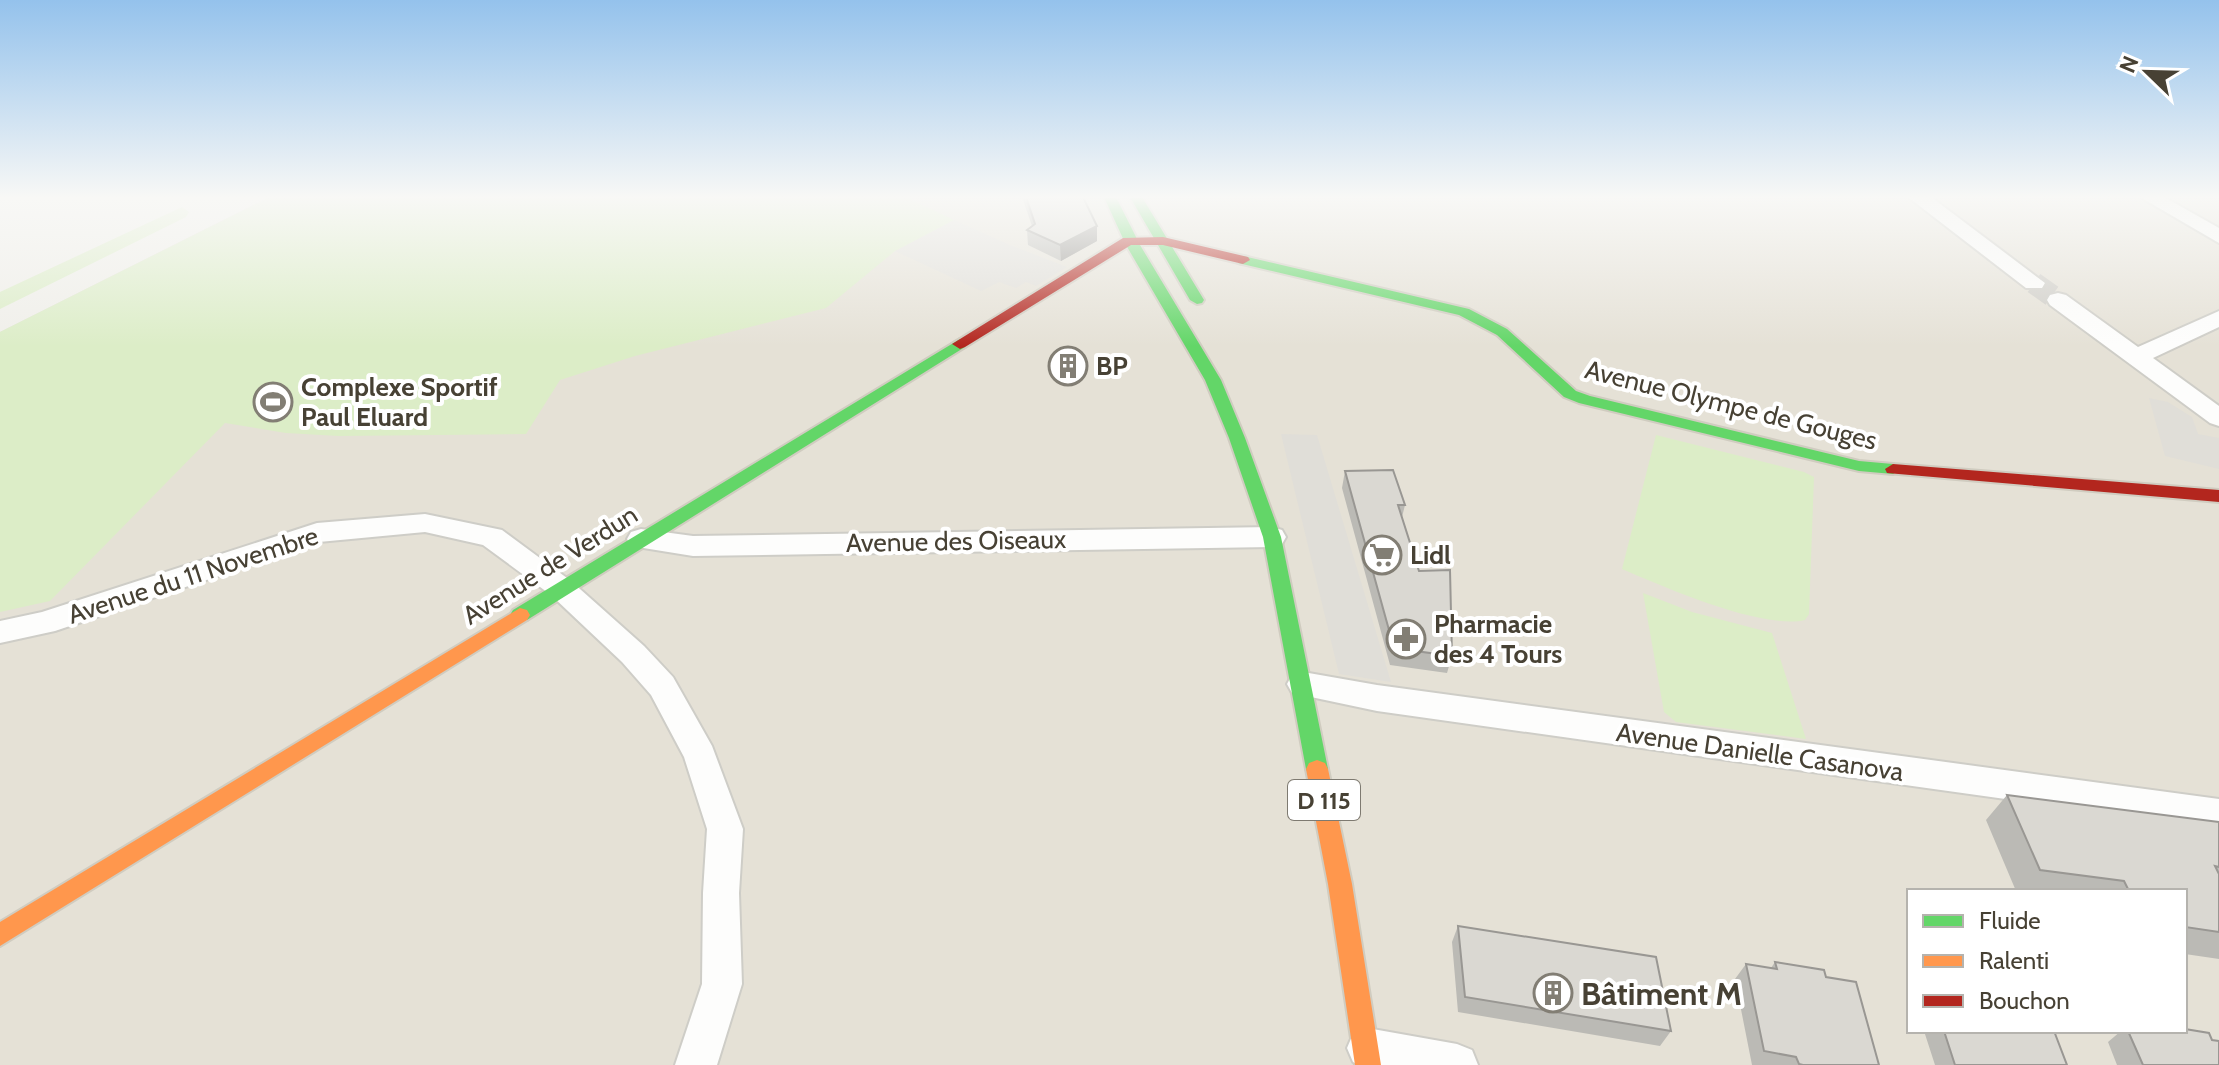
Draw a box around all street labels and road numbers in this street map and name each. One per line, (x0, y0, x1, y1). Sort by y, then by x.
street label: Avenue Olympe de Gouges (1582, 353, 1880, 457)
street label: Avenue de Verdun (457, 498, 643, 632)
street label: Avenue du 11 Novembre (64, 519, 322, 631)
street label: Avenue des Oiseaux (845, 523, 1067, 559)
street label: Avenue Danielle Casanova (1614, 716, 1906, 788)
road number: D 115 (1288, 780, 1360, 820)

